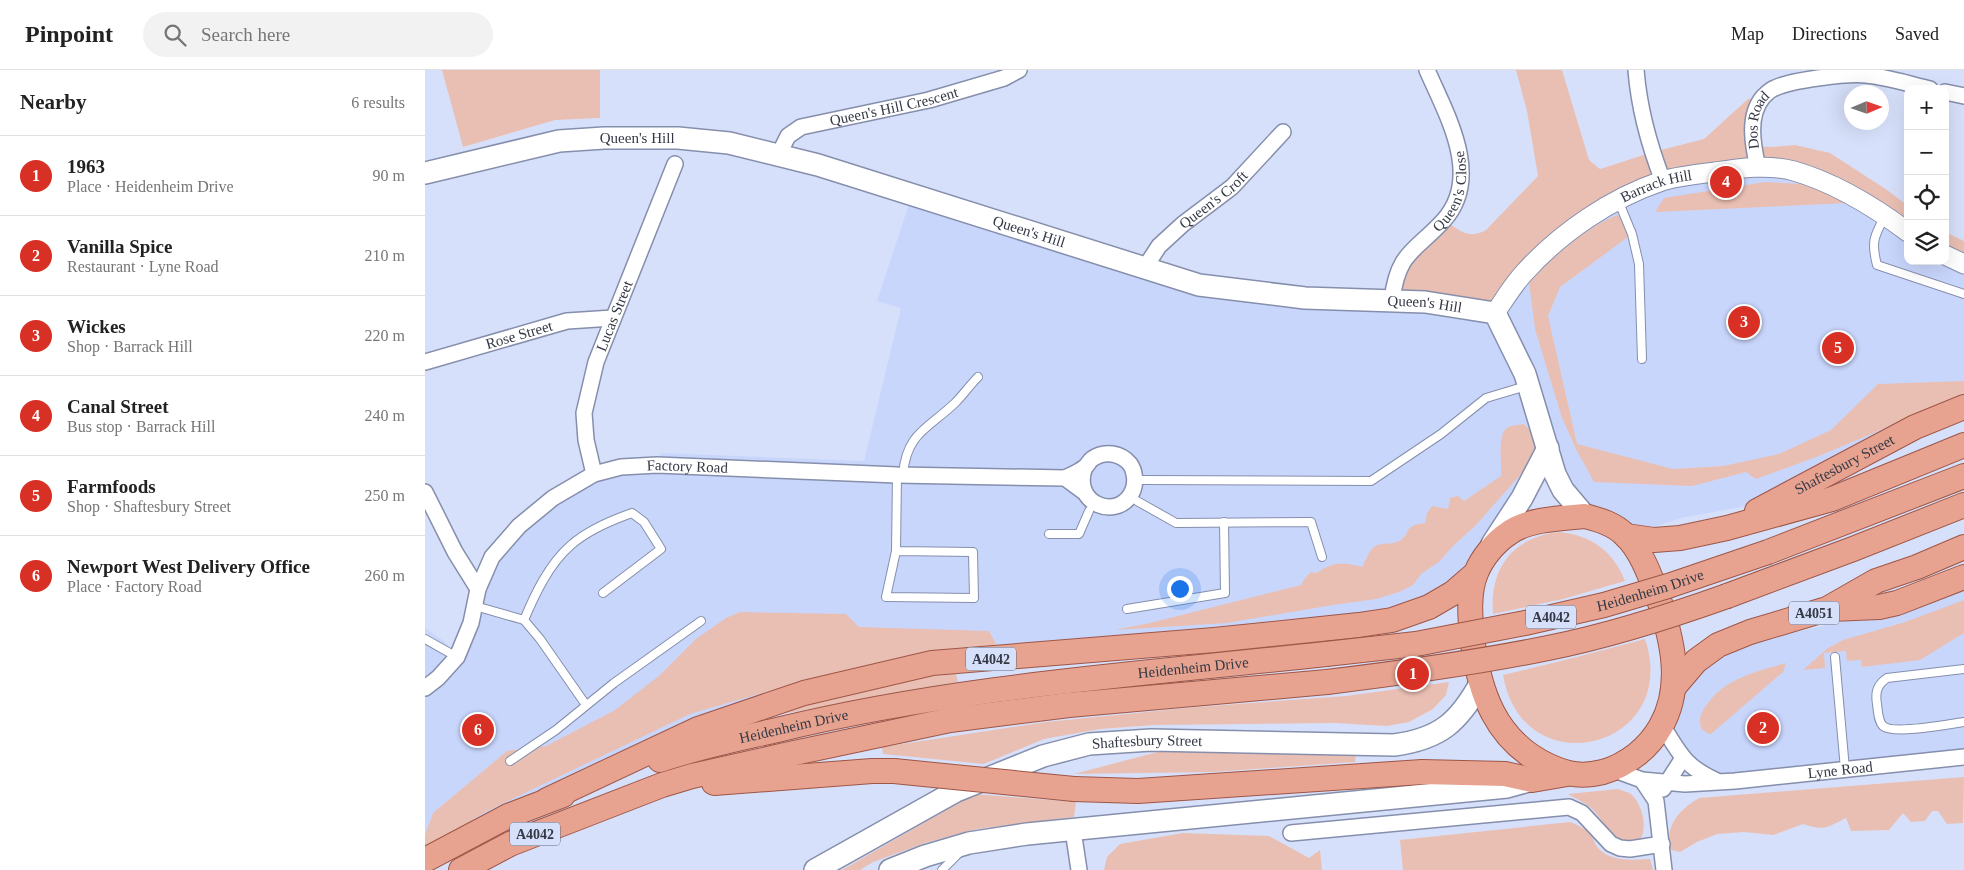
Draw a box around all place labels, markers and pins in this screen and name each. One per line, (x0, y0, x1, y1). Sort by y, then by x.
pin: 4 (1710, 163, 1742, 201)
pin: 3 (1728, 303, 1760, 341)
pin: 5 (1822, 329, 1854, 367)
pin: 1 (1397, 655, 1429, 693)
pin: 2 (1747, 709, 1779, 747)
pin: 6 (462, 711, 494, 749)

